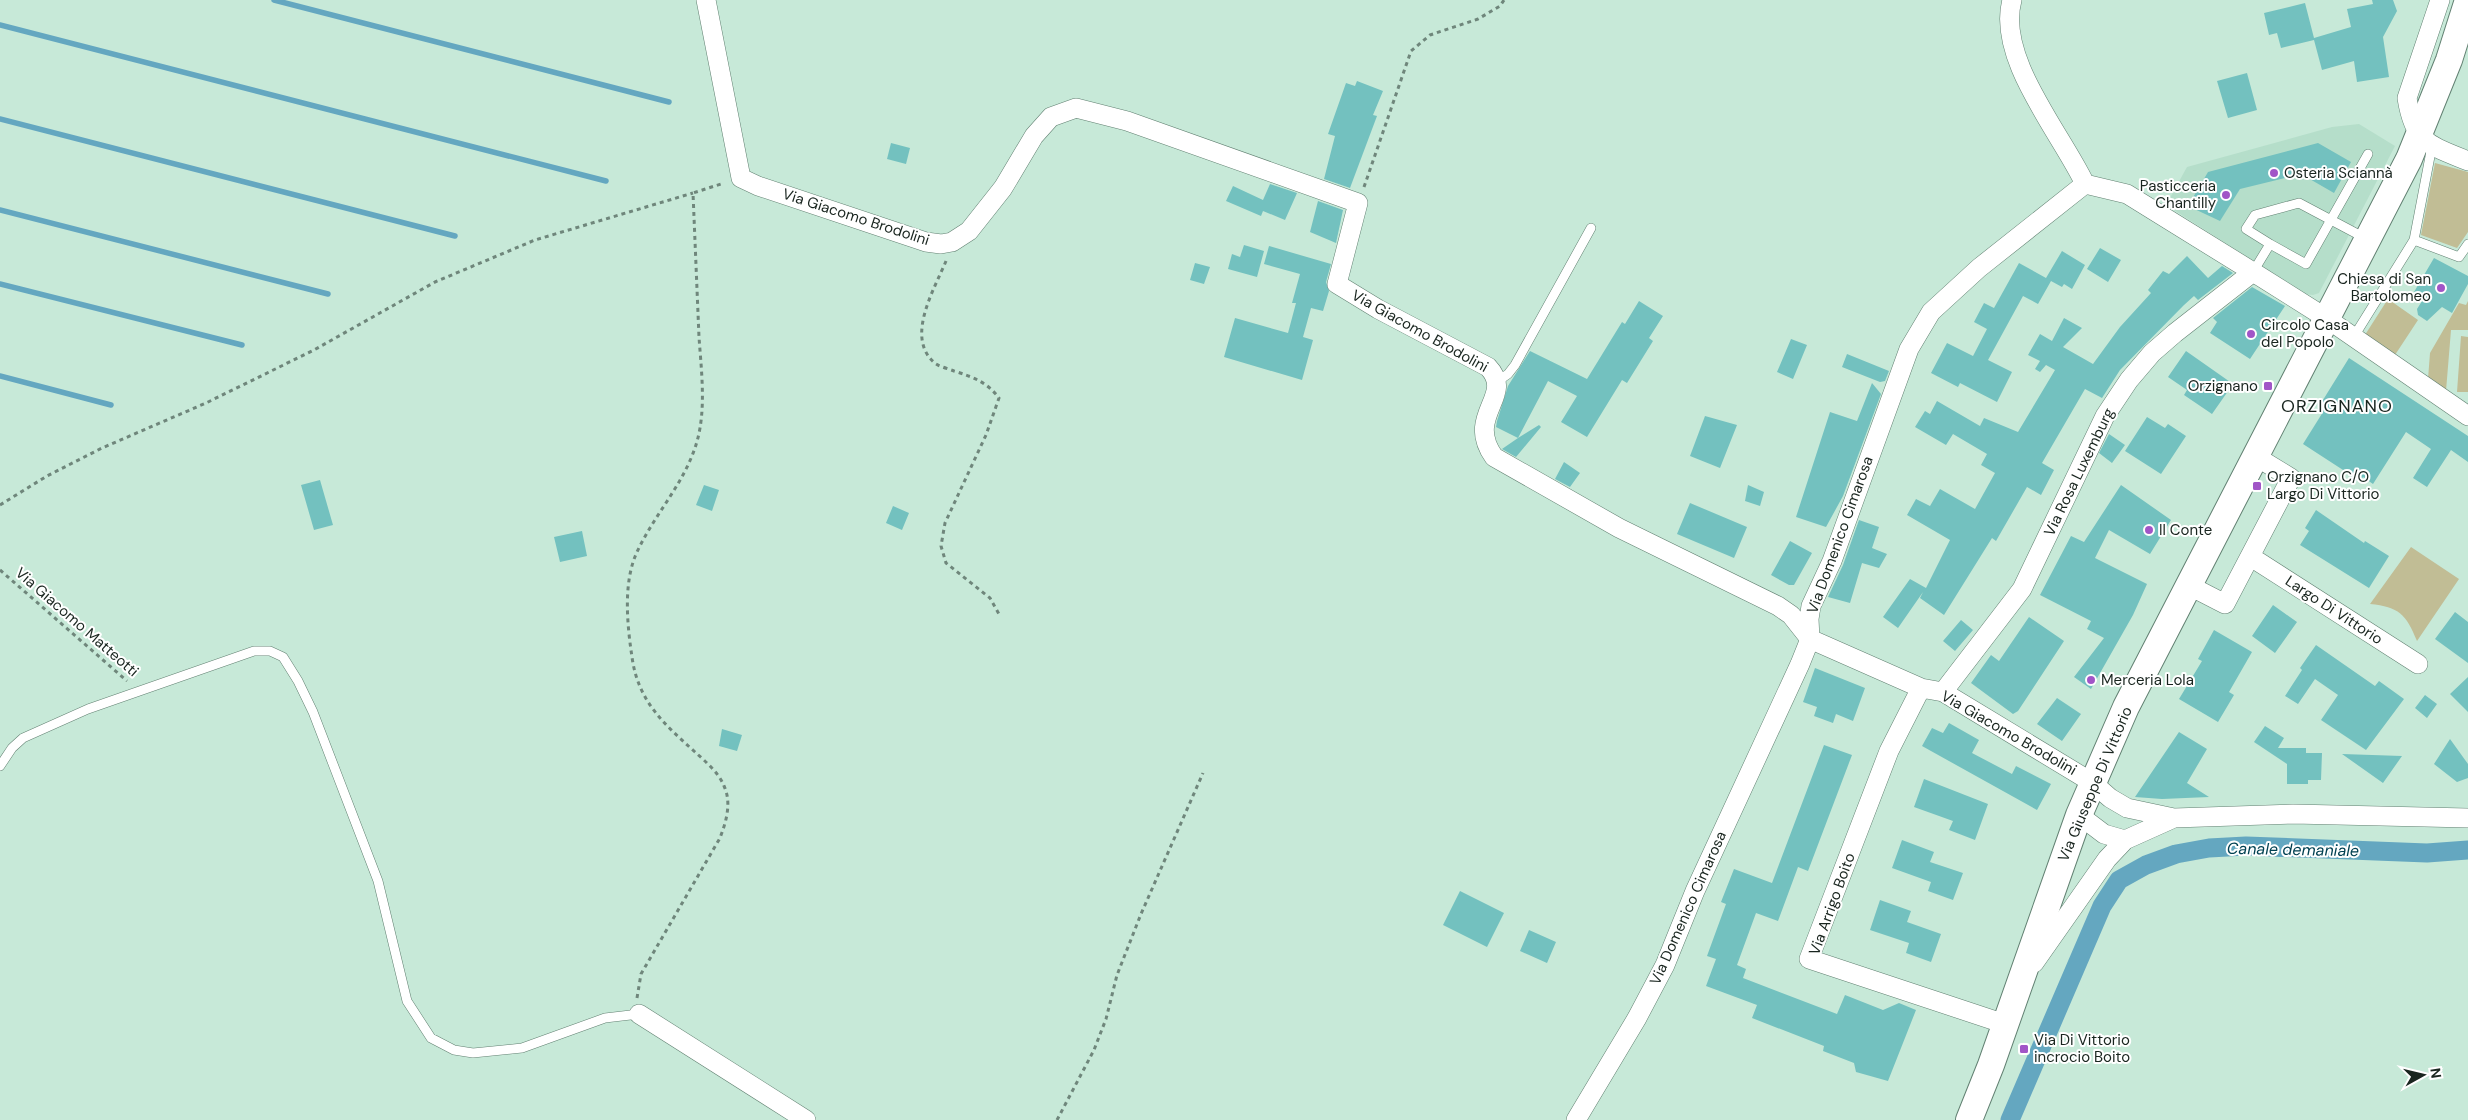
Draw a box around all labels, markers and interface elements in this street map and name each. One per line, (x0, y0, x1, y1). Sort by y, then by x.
place label: Osteria Sciannà (2284, 163, 2393, 183)
marker: Osteria Sciannà (2268, 167, 2280, 179)
place label: Pasticceria Chantilly (2140, 176, 2217, 213)
street label: Via Giacomo Brodolini (780, 184, 932, 250)
marker: Pasticceria Chantilly (2220, 189, 2232, 201)
place label: Chiesa di San Bartolomeo (2337, 269, 2431, 306)
marker: Chiesa di San Bartolomeo (2435, 282, 2447, 294)
street label: Via Giacomo Brodolini (1348, 285, 1492, 377)
place label: Circolo Casa del Popolo (2261, 315, 2349, 352)
marker: Circolo Casa del Popolo (2245, 328, 2257, 340)
place label: Orzignano (2188, 376, 2258, 396)
marker: Orzignano (2262, 380, 2274, 392)
district label: ORZIGNANO (2281, 394, 2393, 418)
street label: Via Rosa Luxemburg (2039, 405, 2119, 539)
street label: Via Domenico Cimarosa (1802, 453, 1878, 617)
place label: Orzignano C/O Largo Di Vittorio (2267, 467, 2380, 504)
marker: Orzignano C/O Largo Di Vittorio (2251, 480, 2263, 492)
place label: Il Conte (2159, 520, 2212, 540)
marker: Il Conte (2143, 524, 2155, 536)
street label: Via Giacomo Matteotti (11, 563, 143, 681)
street label: Largo Di Vittorio (2281, 571, 2387, 649)
place label: Merceria Lola (2101, 670, 2194, 690)
marker: Merceria Lola (2085, 674, 2097, 686)
street label: Via Giacomo Brodolini (1938, 686, 2080, 780)
street label: Via Giuseppe Di Vittorio (2053, 703, 2137, 865)
street label: Via Domenico Cimarosa (1645, 828, 1731, 988)
water label: Canale demaniale (2227, 838, 2359, 861)
street label: Via Arrigo Boito (1804, 850, 1860, 958)
place label: Via Di Vittorio incrocio Boito (2034, 1030, 2130, 1067)
marker: Via Di Vittorio incrocio Boito (2018, 1043, 2030, 1055)
north arrow (2398, 1050, 2448, 1100)
text: N (2426, 1067, 2445, 1080)

